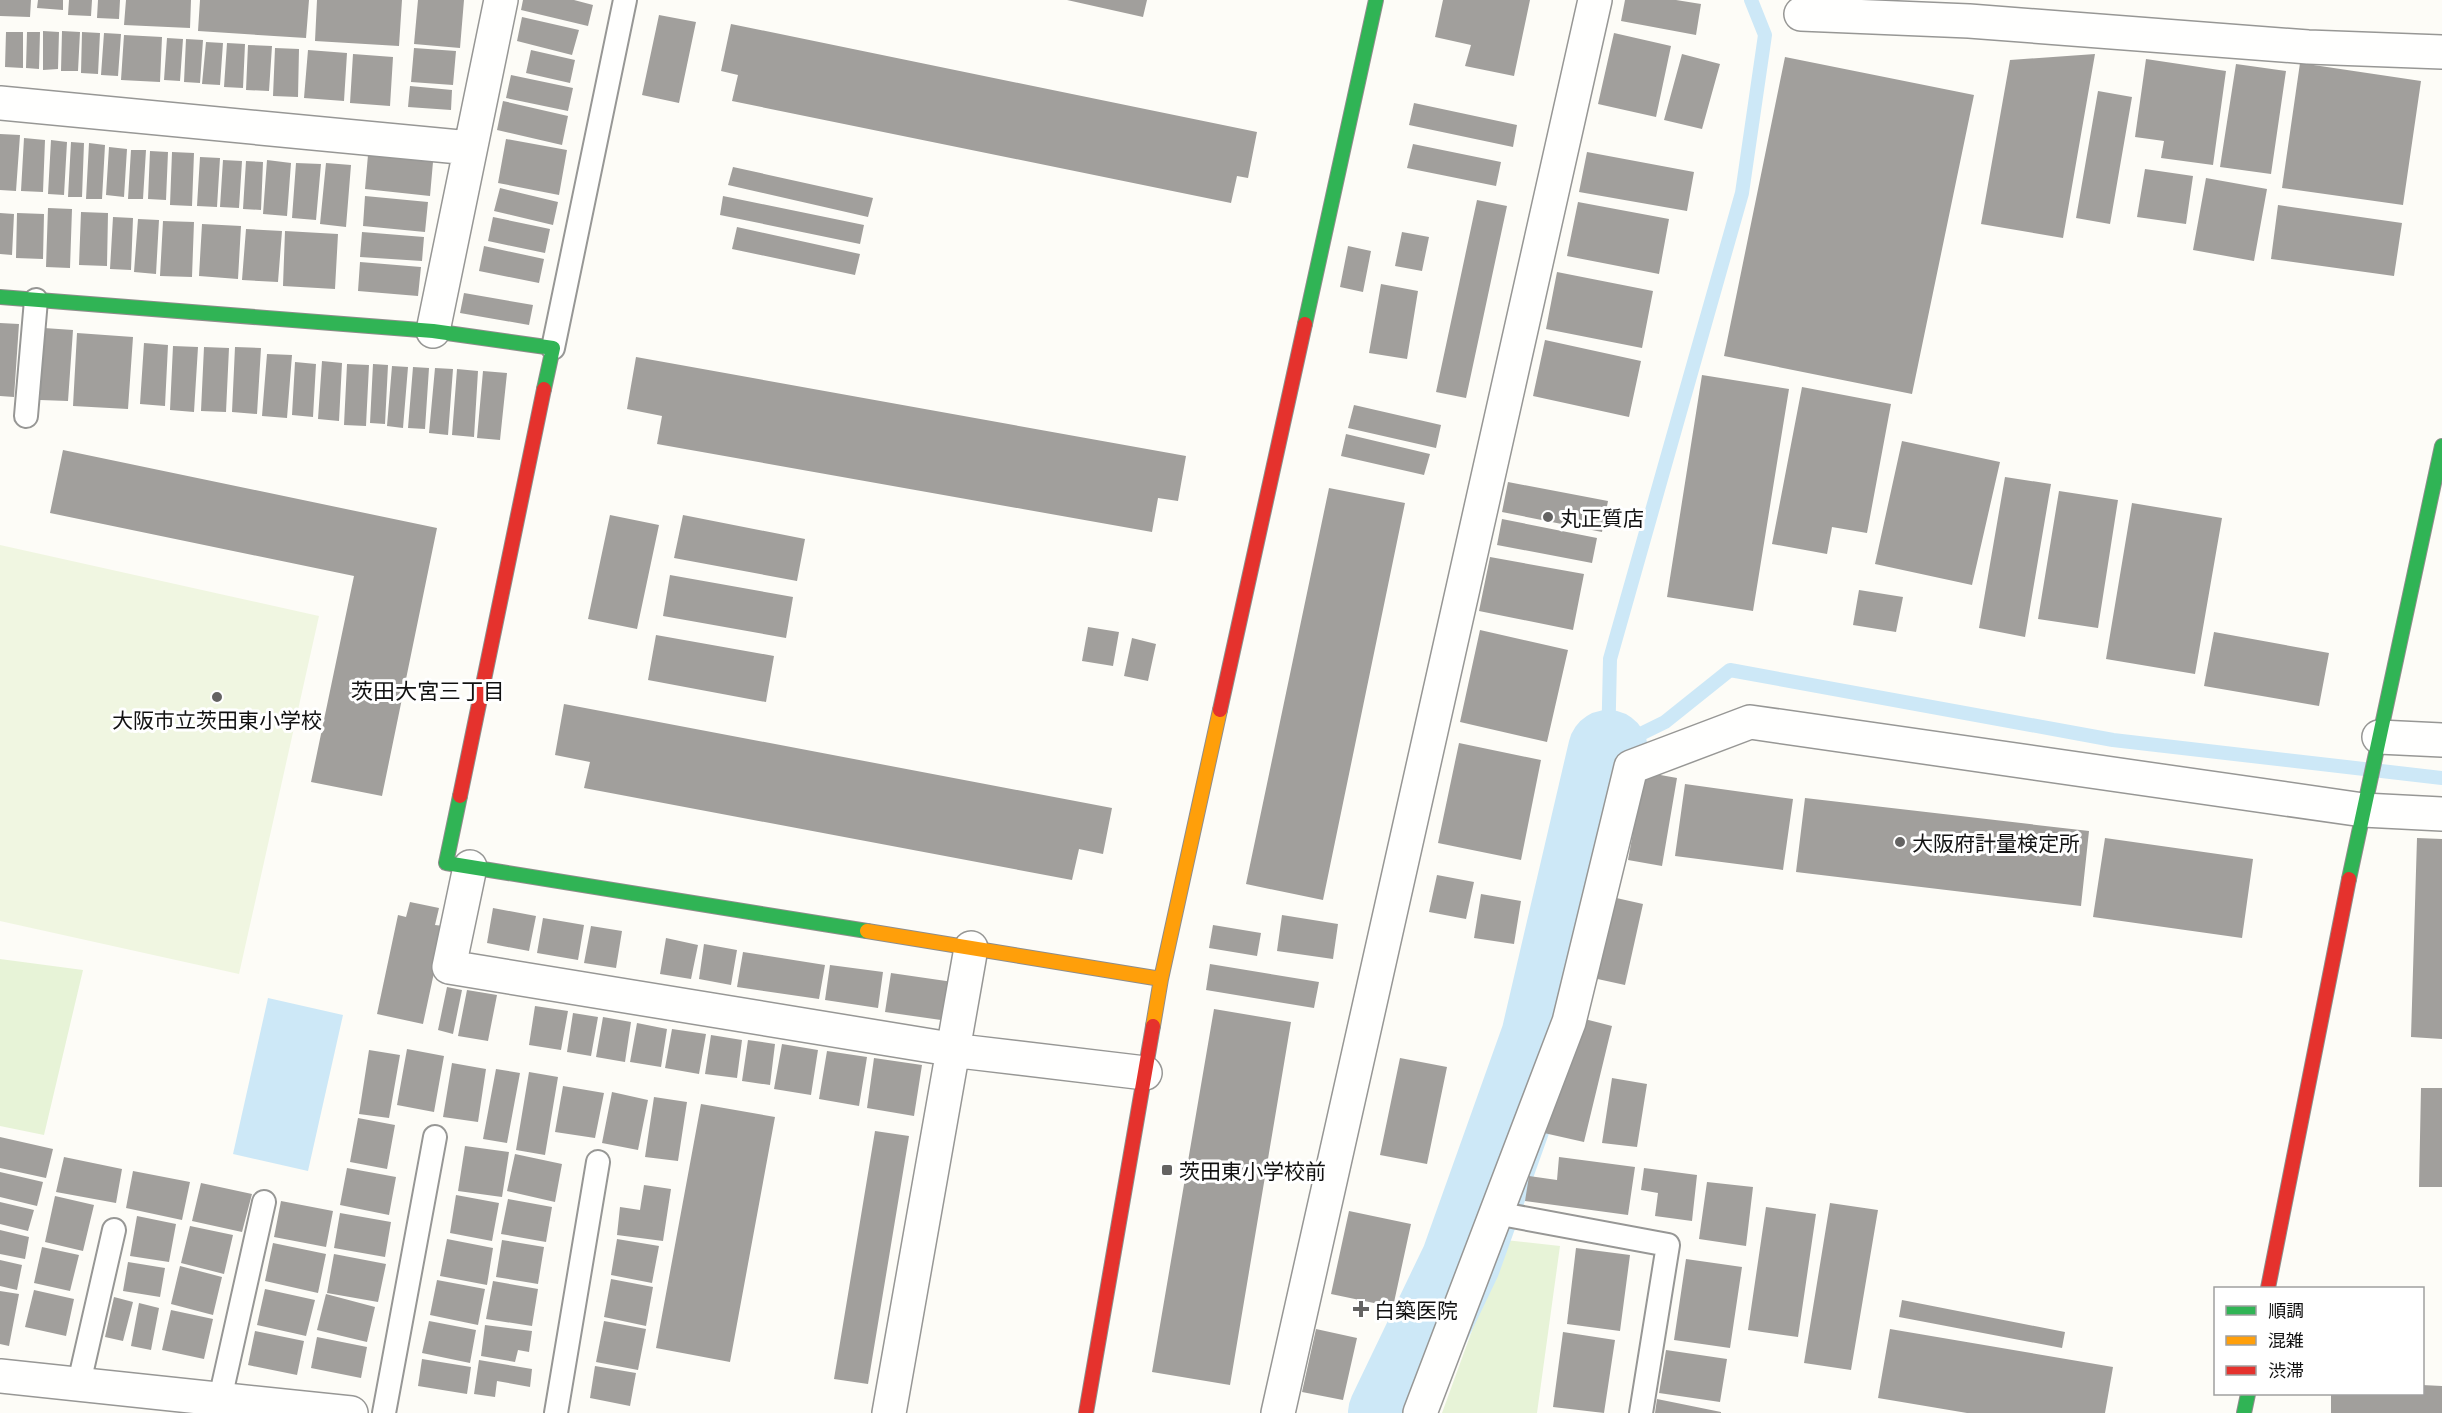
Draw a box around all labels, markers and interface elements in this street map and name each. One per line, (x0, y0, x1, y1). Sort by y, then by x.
place label: 丸正質店 (1560, 502, 1644, 532)
marker: 丸正質店 (1541, 510, 1555, 524)
district label: 茨田大宮三丁目 (351, 673, 505, 705)
marker: 大阪市立茨田東小学校 (210, 690, 224, 704)
place label: 大阪市立茨田東小学校 (112, 704, 322, 734)
place label: 大阪府計量検定所 (1912, 827, 2080, 857)
marker: 大阪府計量検定所 (1893, 835, 1907, 849)
place label: 茨田東小学校前 (1179, 1155, 1326, 1185)
marker: 茨田東小学校前 (1160, 1163, 1174, 1177)
legend (2214, 1287, 2424, 1395)
place label: 白築医院 (1374, 1294, 1458, 1324)
text: 順調 (2268, 1296, 2304, 1322)
marker: 白築医院 (1352, 1300, 1370, 1318)
text: 混雑 (2268, 1326, 2304, 1352)
text: 渋滞 (2268, 1356, 2304, 1382)

